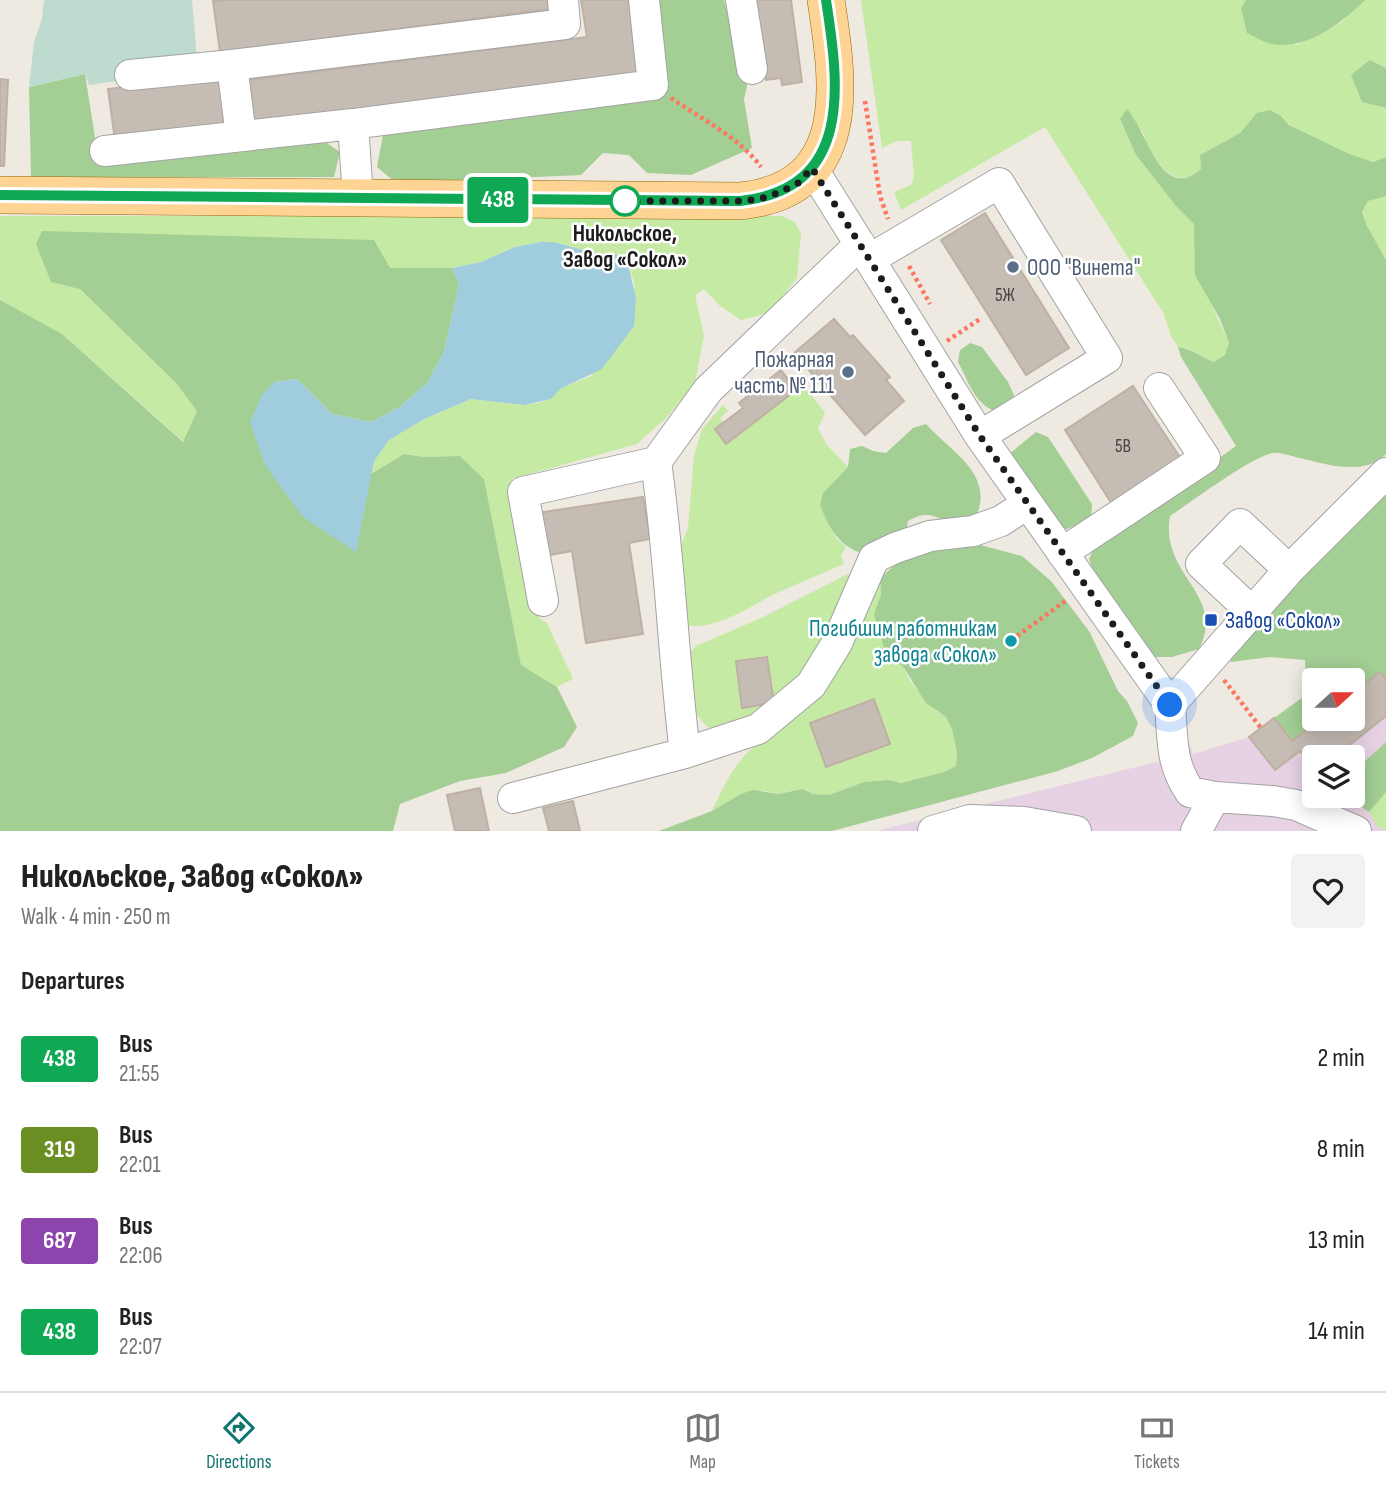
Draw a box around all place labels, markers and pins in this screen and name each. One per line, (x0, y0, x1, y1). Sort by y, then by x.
marker: Никольское, Завод «Сокол» (610, 186, 640, 216)
place label: Никольское, Завод «Сокол» (563, 220, 687, 274)
place label: ООО "Винета" (1027, 254, 1140, 282)
marker: ООО "Винета" (1005, 259, 1021, 275)
place label: Пожарная часть № 111 (734, 346, 834, 400)
marker: Пожарная часть № 111 (840, 364, 856, 380)
place label: Завод «Сокол» (1225, 607, 1341, 635)
marker: Завод «Сокол» (1203, 612, 1219, 628)
place label: Погибшим работникам завода «Сокол» (809, 615, 997, 669)
marker: Погибшим работникам завода «Сокол» (1003, 633, 1019, 649)

